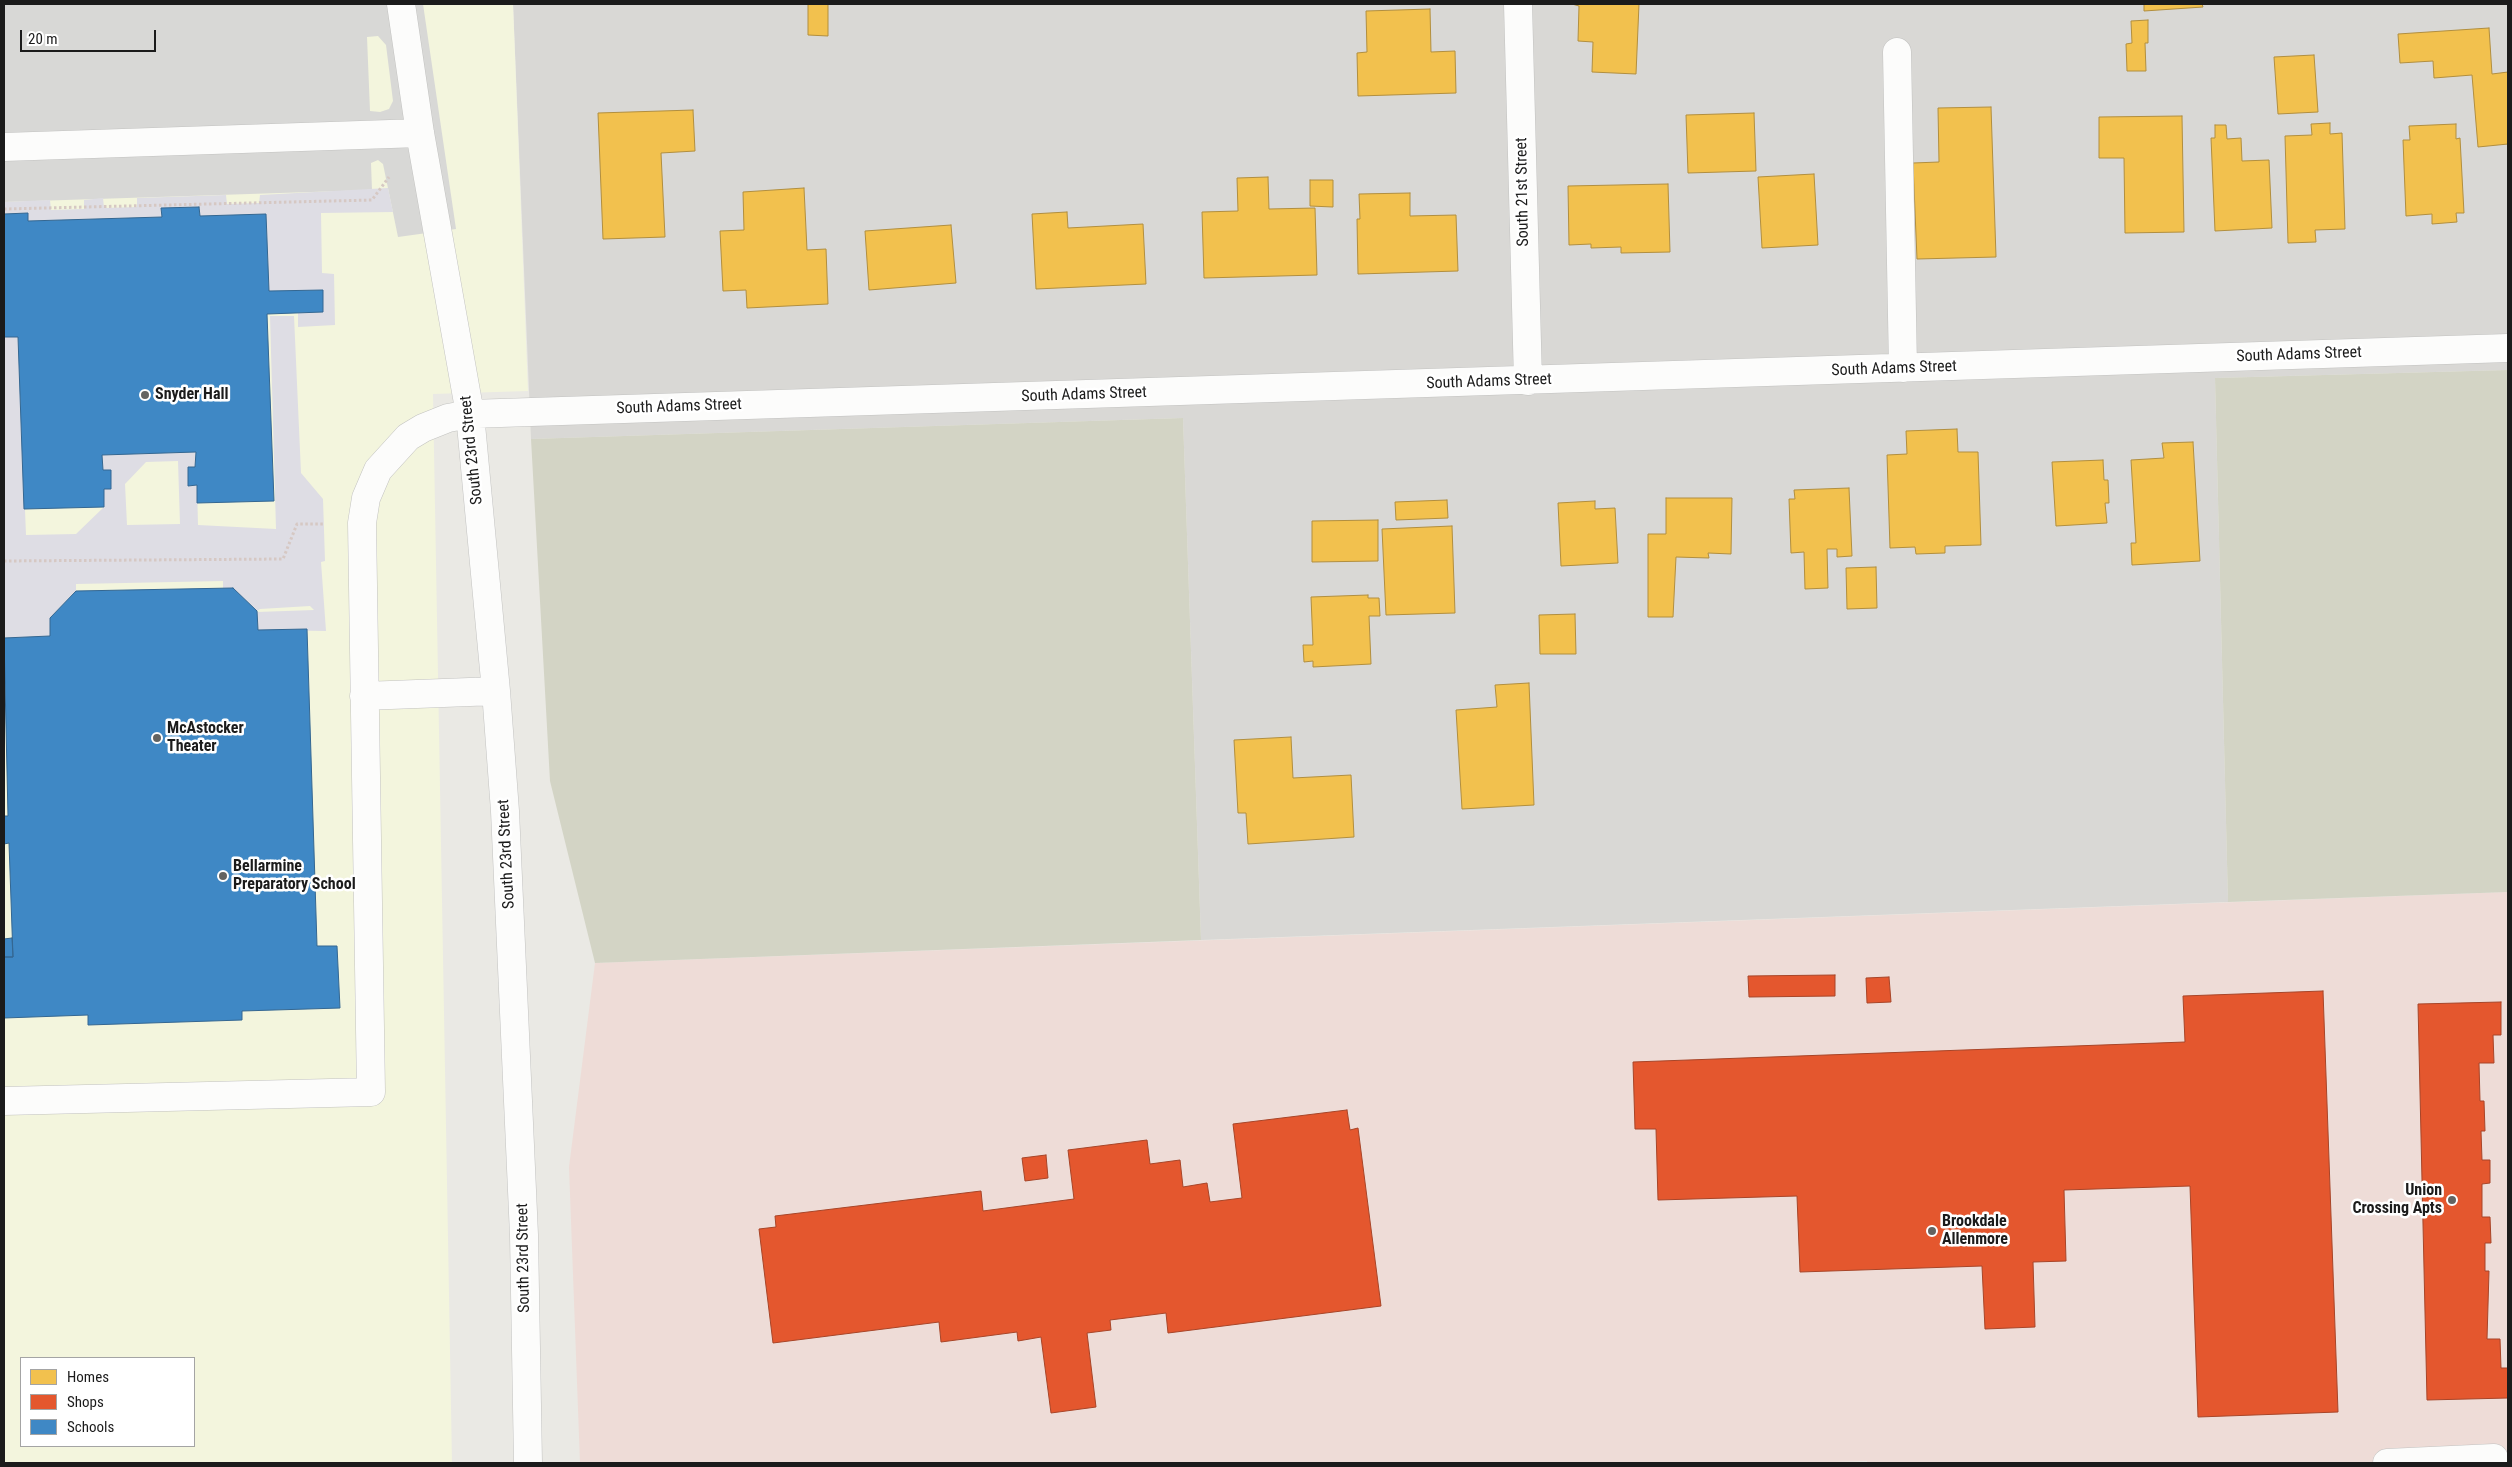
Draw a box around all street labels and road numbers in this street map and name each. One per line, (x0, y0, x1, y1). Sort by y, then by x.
street label: South 21st Street (1512, 137, 1534, 247)
street label: South Adams Street (2236, 343, 2362, 367)
street label: South Adams Street (1831, 357, 1957, 381)
street label: South Adams Street (1426, 370, 1552, 394)
street label: South Adams Street (1021, 383, 1147, 407)
street label: South 23rd Street (457, 394, 487, 506)
street label: South Adams Street (616, 395, 742, 419)
street label: South 23rd Street (495, 799, 519, 909)
street label: South 23rd Street (513, 1203, 535, 1313)

